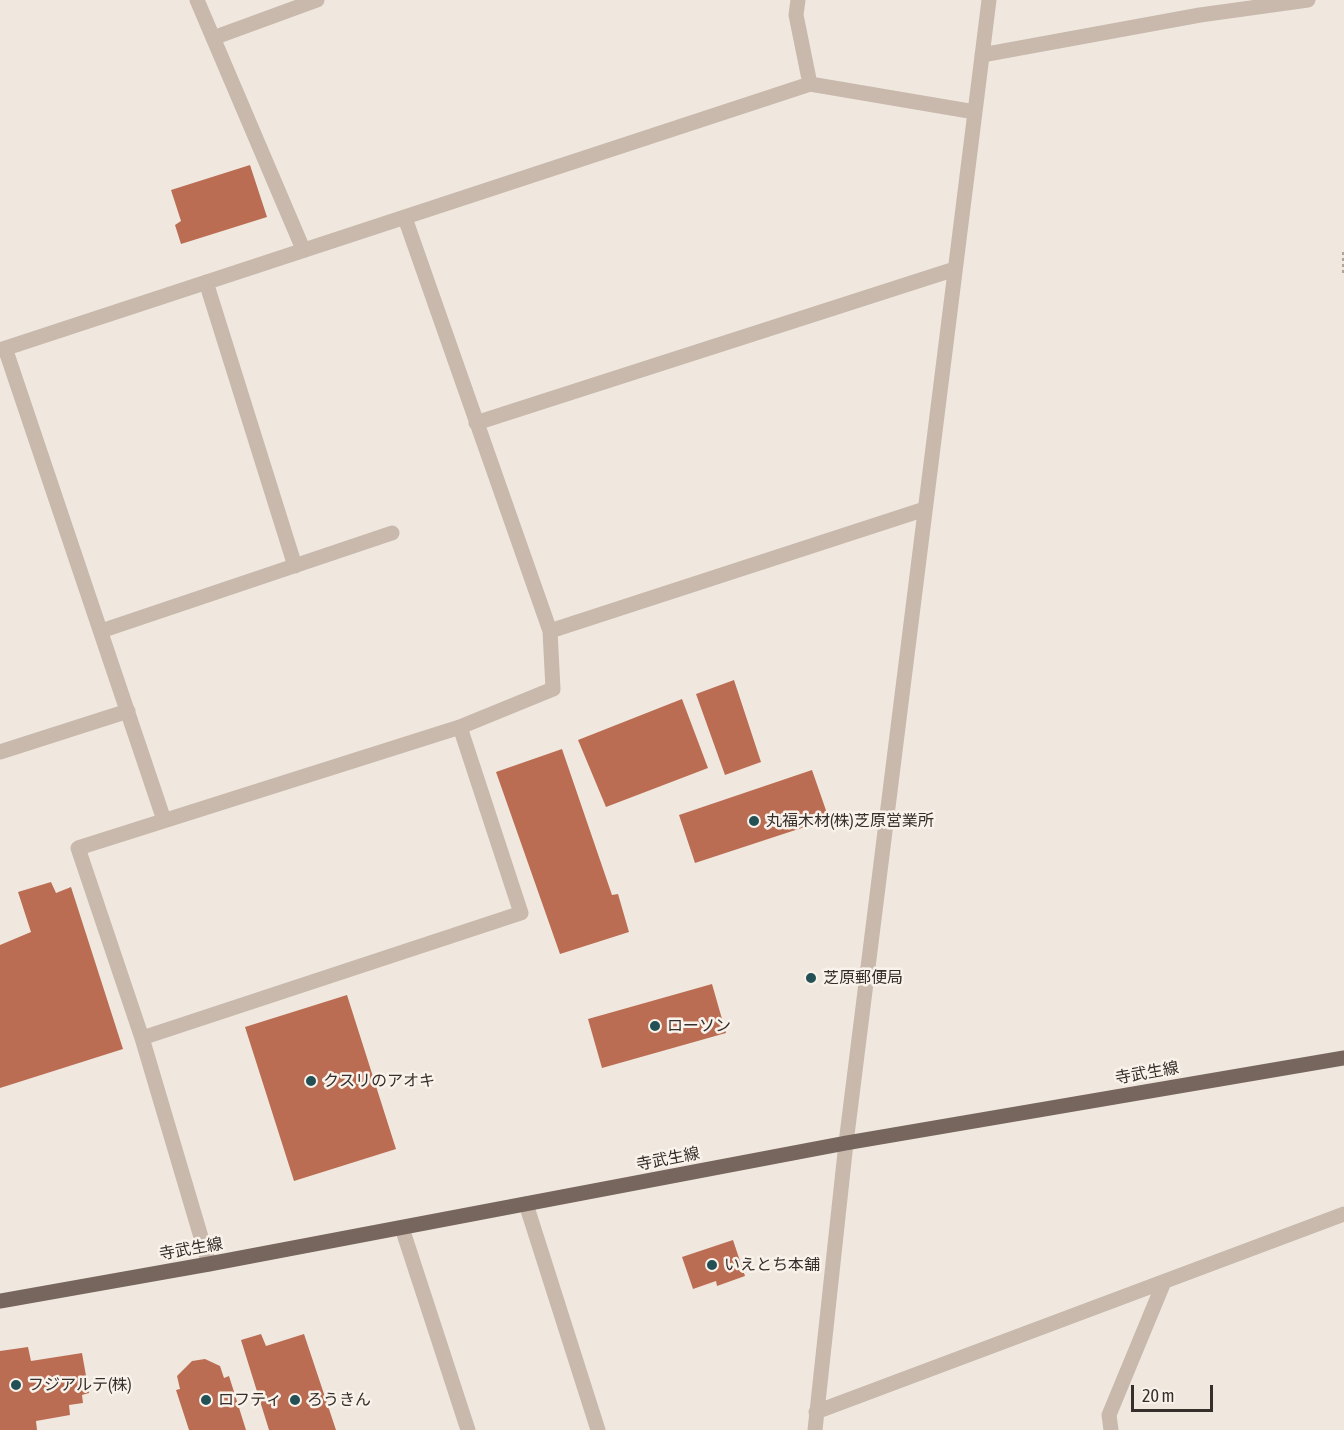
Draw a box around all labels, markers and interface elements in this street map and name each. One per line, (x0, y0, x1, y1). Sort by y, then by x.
place label: 丸福木材(株)芝原営業所 (766, 811, 934, 831)
marker: 丸福木材(株)芝原営業所 (747, 814, 761, 828)
place label: 芝原郵便局 (823, 968, 903, 988)
marker: 芝原郵便局 (804, 971, 818, 985)
place label: ローソン (667, 1016, 731, 1036)
marker: ローソン (648, 1019, 662, 1033)
street label: 寺武生線 (1114, 1058, 1180, 1088)
place label: クスリのアオキ (323, 1071, 435, 1091)
marker: クスリのアオキ (304, 1074, 318, 1088)
street label: 寺武生線 (635, 1143, 701, 1175)
street label: 寺武生線 (158, 1234, 224, 1264)
place label: いえとち本舗 (724, 1255, 820, 1275)
marker: いえとち本舗 (705, 1258, 719, 1272)
scale bar (1134, 1373, 1216, 1411)
place label: フジアルテ(株) (28, 1375, 132, 1395)
marker: フジアルテ(株) (9, 1378, 23, 1392)
text: 20 m (1142, 1385, 1174, 1406)
place label: ロフティ (218, 1390, 282, 1410)
place label: ろうきん (307, 1390, 371, 1410)
marker: ロフティ (199, 1393, 213, 1407)
marker: ろうきん (288, 1393, 302, 1407)

